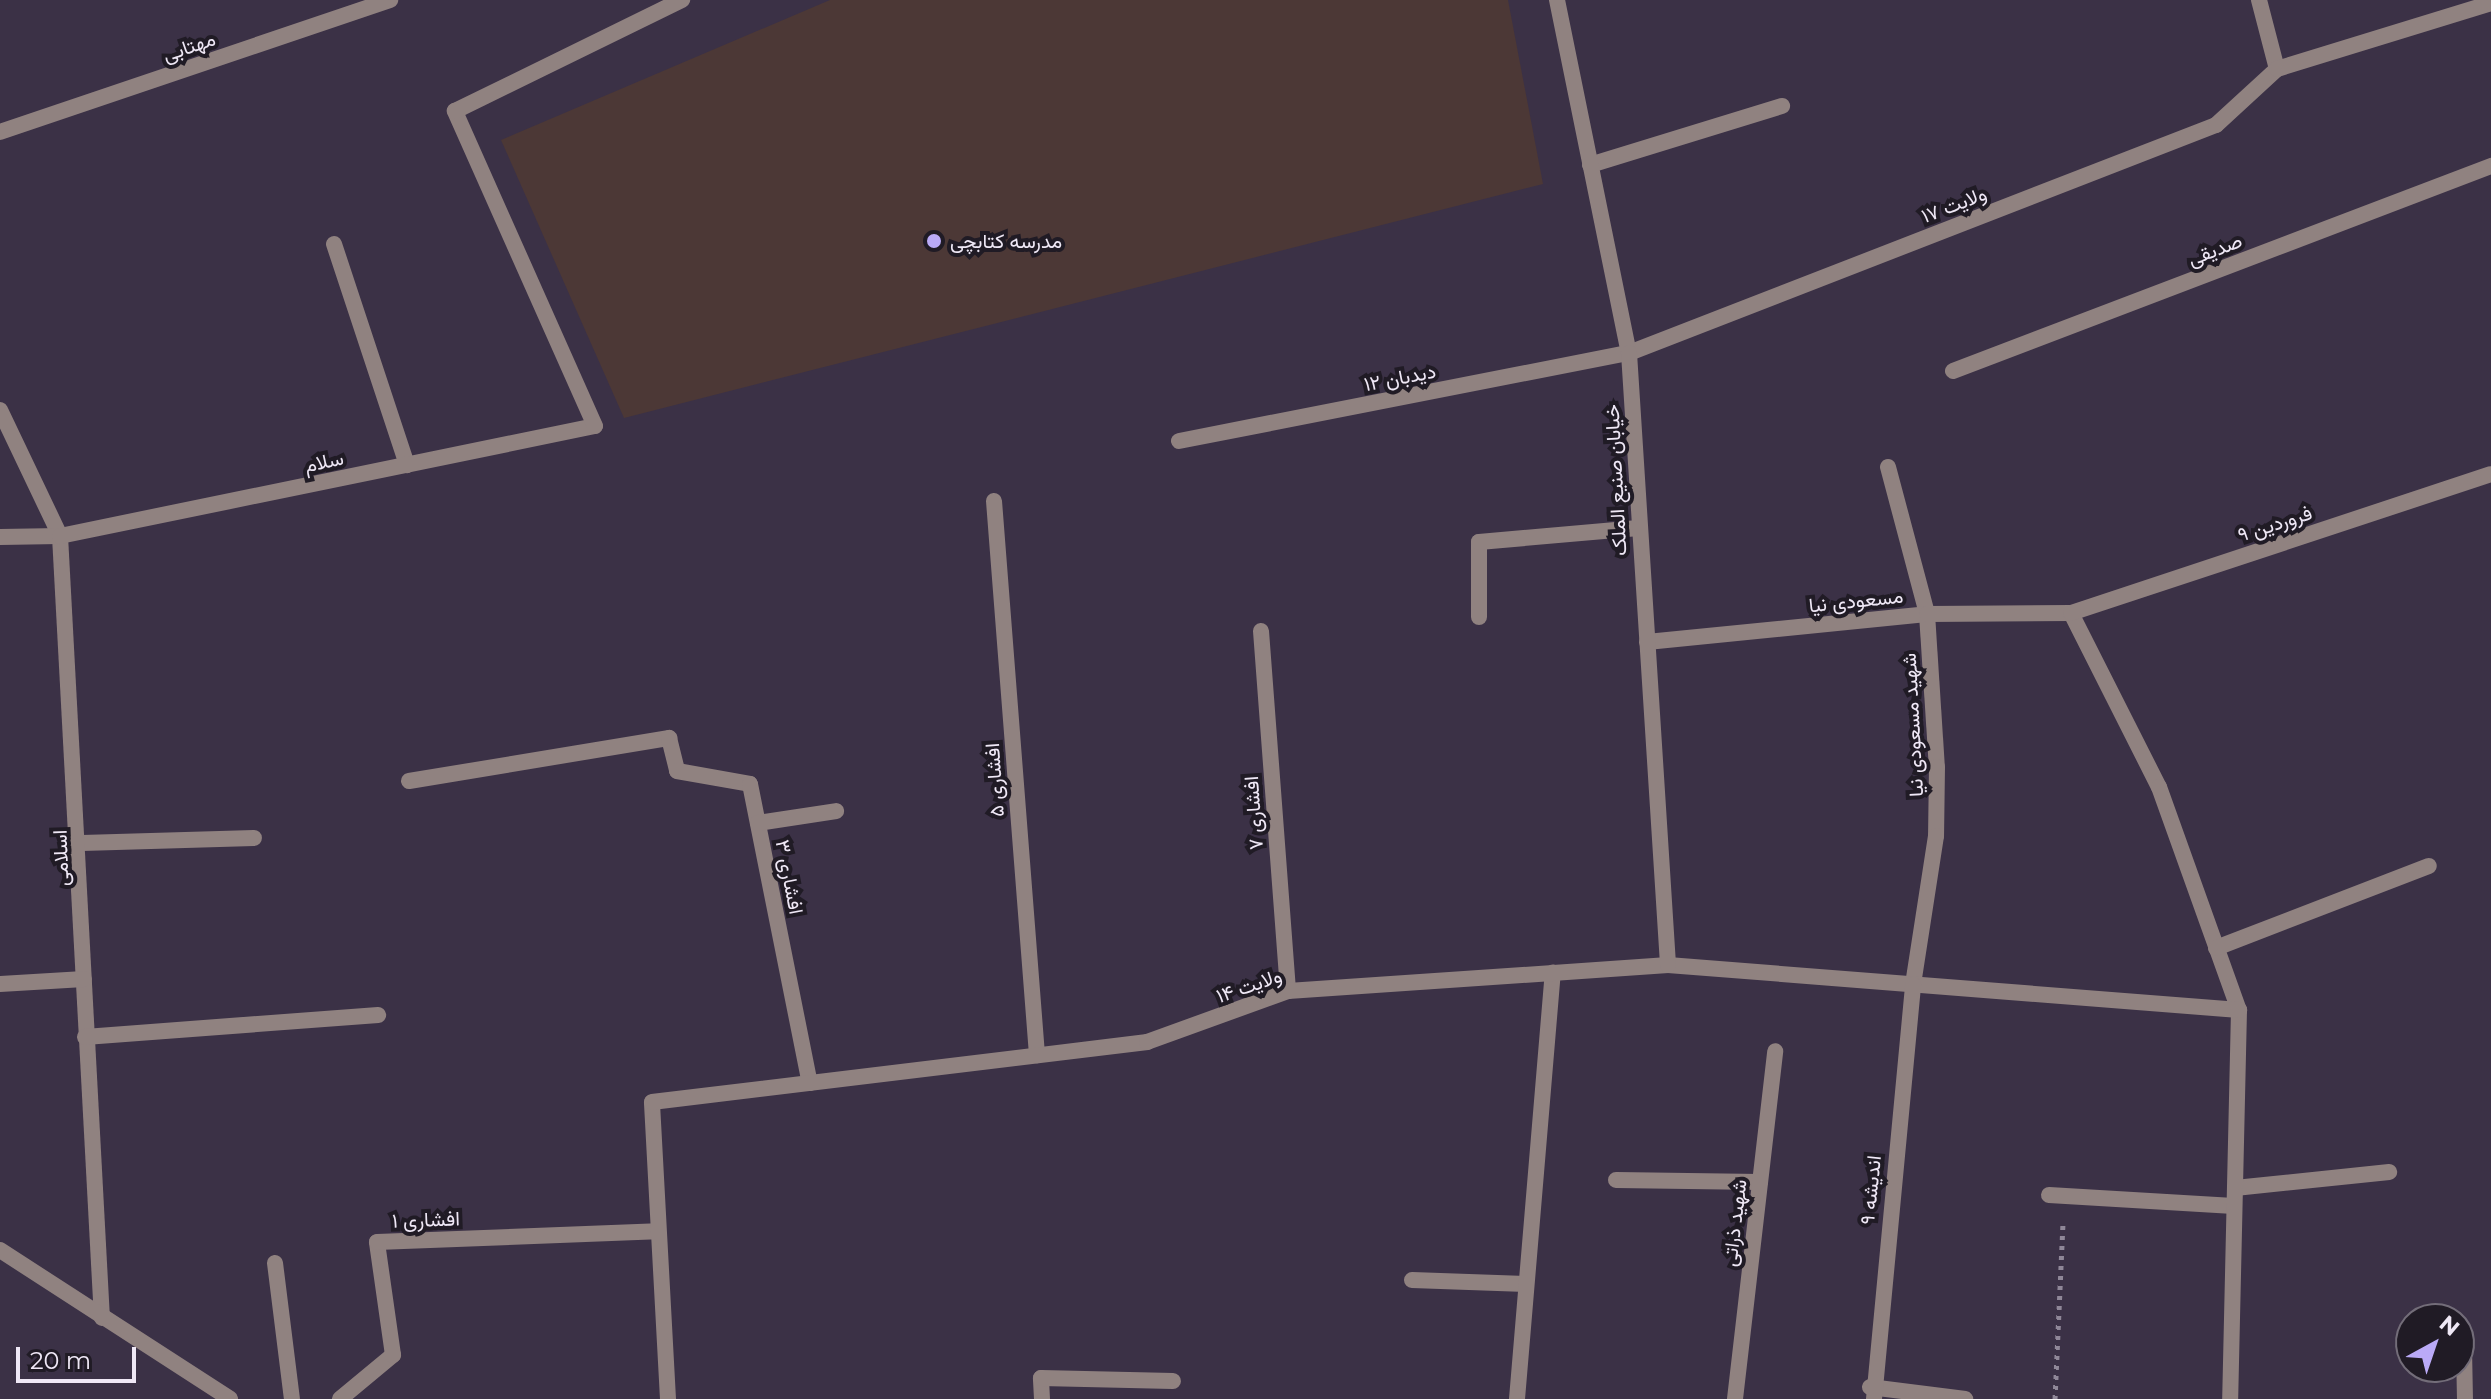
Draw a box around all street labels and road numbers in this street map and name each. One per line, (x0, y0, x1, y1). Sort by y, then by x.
street label: مهتابی (159, 27, 219, 67)
street label: ولایت ۱۷ (1918, 182, 1990, 228)
street label: صدیقی (2184, 229, 2246, 271)
street label: دیدبان ۱۲ (1362, 359, 1438, 397)
street label: خیابان صنیع الملک (1600, 404, 1632, 556)
street label: سلام (302, 446, 346, 478)
street label: فروردین ۹ (2235, 501, 2315, 547)
street label: مسعودی نیا (1808, 584, 1904, 618)
street label: شهید مسعودی نیا (1897, 653, 1929, 797)
street label: افشاری ۵ (980, 742, 1010, 818)
street label: افشاری ۷ (1239, 775, 1269, 851)
street label: اسلامی (48, 829, 74, 887)
street label: افشاری ۳ (770, 838, 808, 916)
street label: ولایت ۱۴ (1213, 964, 1285, 1008)
street label: اندیشه ۹ (1855, 1154, 1887, 1226)
street label: شهید ذراتی (1718, 1178, 1752, 1268)
street label: افشاری ۱ (392, 1207, 460, 1233)

